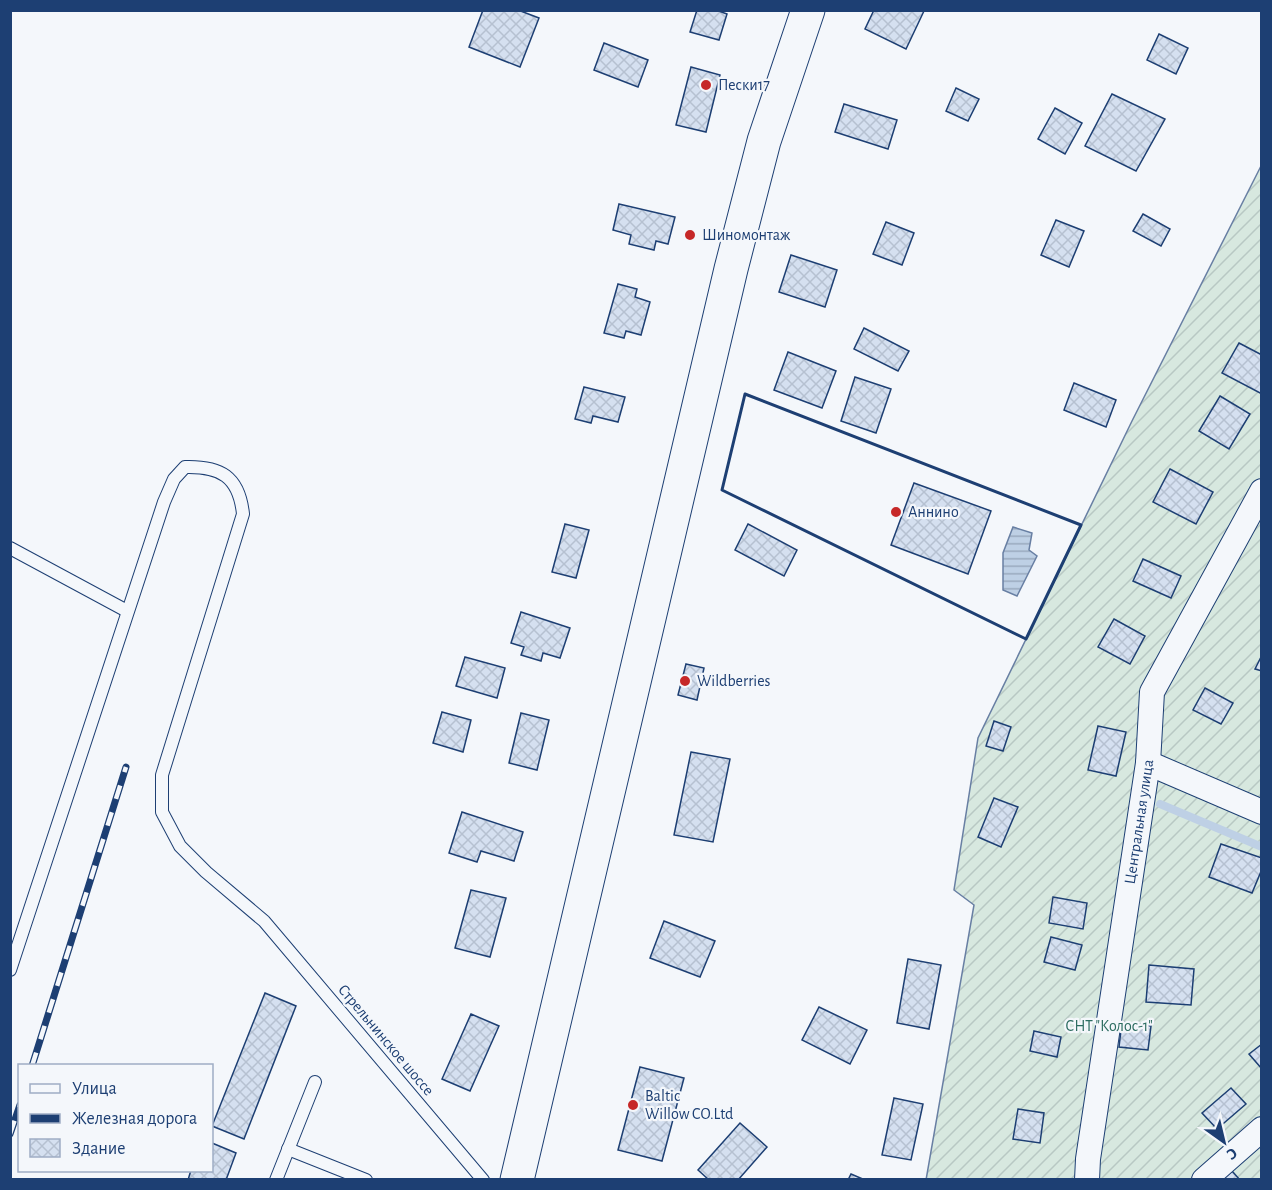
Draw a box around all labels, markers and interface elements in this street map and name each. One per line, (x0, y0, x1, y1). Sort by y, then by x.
place label: Пески17 (718, 77, 770, 93)
marker: Пески17 (699, 78, 713, 92)
place label: Шиномонтаж (702, 227, 791, 243)
marker: Шиномонтаж (683, 228, 697, 242)
place label: Аннино (908, 504, 959, 520)
marker: Аннино (889, 505, 903, 519)
place label: Wildberries (697, 673, 771, 689)
marker: Wildberries (678, 674, 692, 688)
street label: Центральная улица (1122, 758, 1156, 885)
street label: Стрельнинское шоссе (335, 981, 437, 1099)
park label: СНТ "Колос-1" (1065, 1018, 1153, 1034)
legend (18, 1064, 213, 1172)
text: Улица (72, 1080, 117, 1098)
place label: Baltic Willow CO.Ltd (645, 1088, 733, 1122)
marker: Baltic Willow CO.Ltd (626, 1098, 640, 1112)
text: Железная дорога (72, 1110, 197, 1128)
north arrow (1194, 1112, 1254, 1172)
text: Здание (72, 1140, 126, 1158)
text: С (1224, 1144, 1240, 1163)

